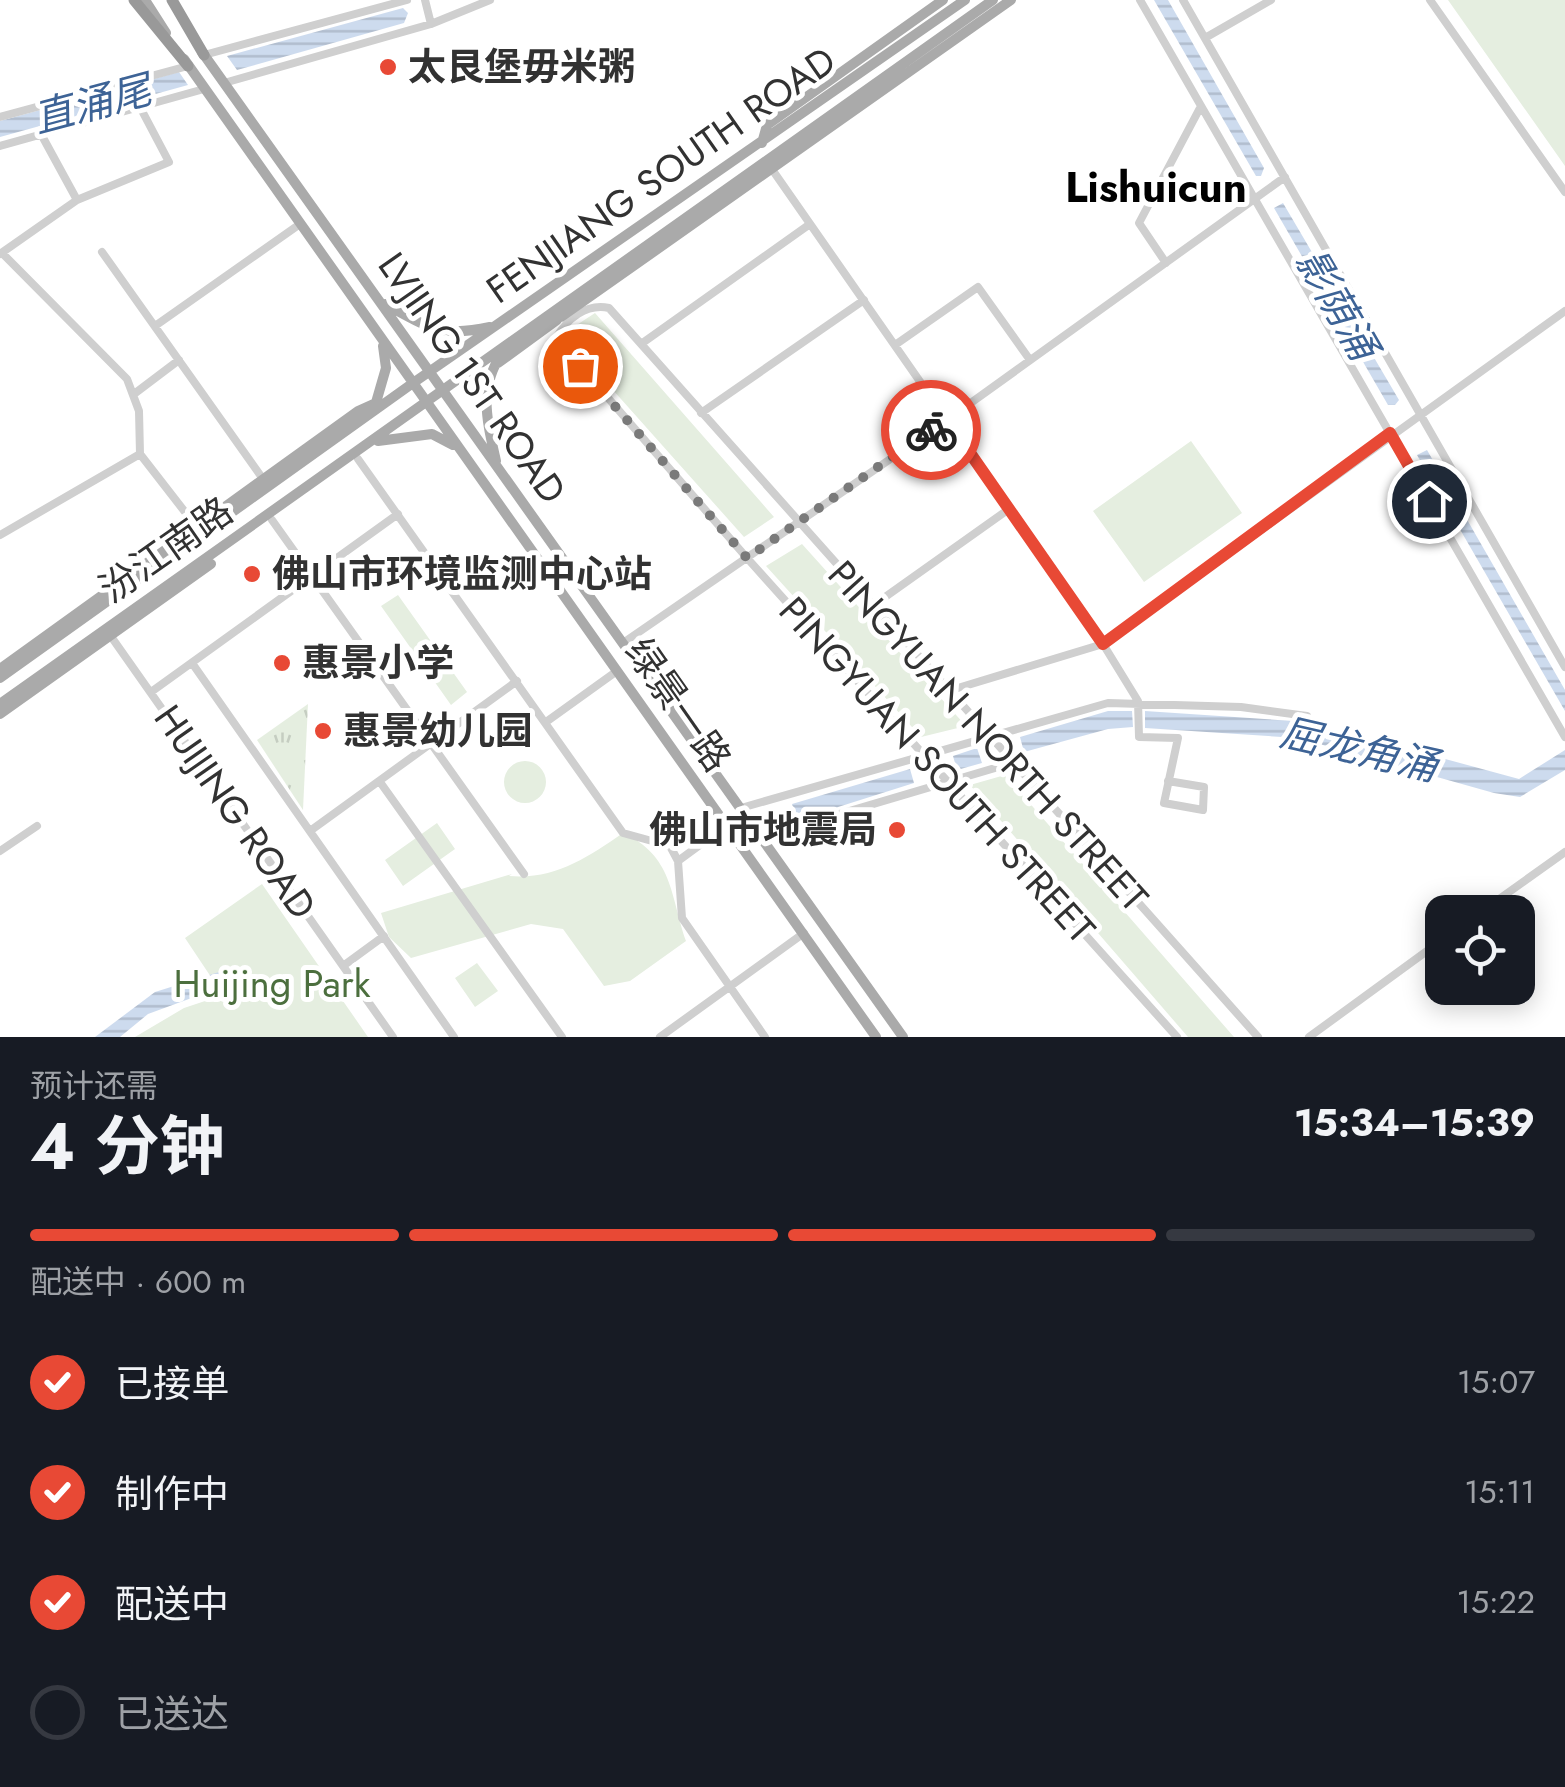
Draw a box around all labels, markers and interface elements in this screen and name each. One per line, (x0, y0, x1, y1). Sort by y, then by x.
street label: FENJIANG SOUTH ROAD (475, 33, 847, 316)
place label: 太艮堡毋米粥 (408, 39, 636, 94)
marker: 太艮堡毋米粥 (377, 56, 399, 78)
water label: 直涌尾 (27, 59, 161, 148)
district label: Lishuicun (1065, 157, 1247, 218)
water label: 影荫涌 (1282, 238, 1394, 374)
street label: LVJING 1ST ROAD (365, 241, 580, 514)
pin (538, 324, 623, 409)
icon: bag (553, 339, 608, 394)
courier (881, 380, 981, 480)
icon: bike (904, 403, 959, 458)
pin (1387, 459, 1472, 544)
icon: home (1402, 474, 1457, 529)
street label: 汾江南路 (88, 483, 244, 616)
place label: 佛山市环境监测中心站 (272, 546, 652, 601)
street label: PINGYUAN NORTH STREET (816, 548, 1161, 923)
marker: 佛山市环境监测中心站 (241, 563, 263, 585)
street label: PINGYUAN SOUTH STREET (767, 584, 1108, 955)
street label: 绿景一路 (612, 627, 745, 783)
place label: 惠景小学 (302, 635, 454, 690)
marker: 惠景小学 (271, 652, 293, 674)
street label: HUIJING ROAD (141, 694, 330, 930)
place label: 惠景幼儿园 (343, 703, 533, 758)
water label: 屈龙角涌 (1275, 703, 1447, 796)
marker: 惠景幼儿园 (312, 720, 334, 742)
place label: 佛山市地震局 (649, 802, 877, 857)
marker: 佛山市地震局 (886, 819, 908, 841)
map controls (1425, 895, 1535, 1005)
button: locate (1425, 895, 1535, 1005)
park label: Huijing Park (173, 956, 371, 1011)
text: 预计还需 (30, 1063, 158, 1109)
text: 15:34–15:39 (1294, 1095, 1535, 1150)
text: 4 分钟 (30, 1099, 225, 1193)
text: 配送中 · 600 m (30, 1259, 246, 1305)
icon: check (30, 1355, 85, 1410)
text: 已接单 (115, 1356, 229, 1411)
text: 15:07 (1457, 1359, 1535, 1405)
icon: check (30, 1465, 85, 1520)
text: 制作中 (115, 1466, 229, 1521)
text: 15:11 (1464, 1469, 1535, 1515)
icon: check (30, 1575, 85, 1630)
text: 配送中 (115, 1576, 229, 1631)
text: 15:22 (1457, 1579, 1535, 1625)
text: 已送达 (115, 1686, 229, 1741)

